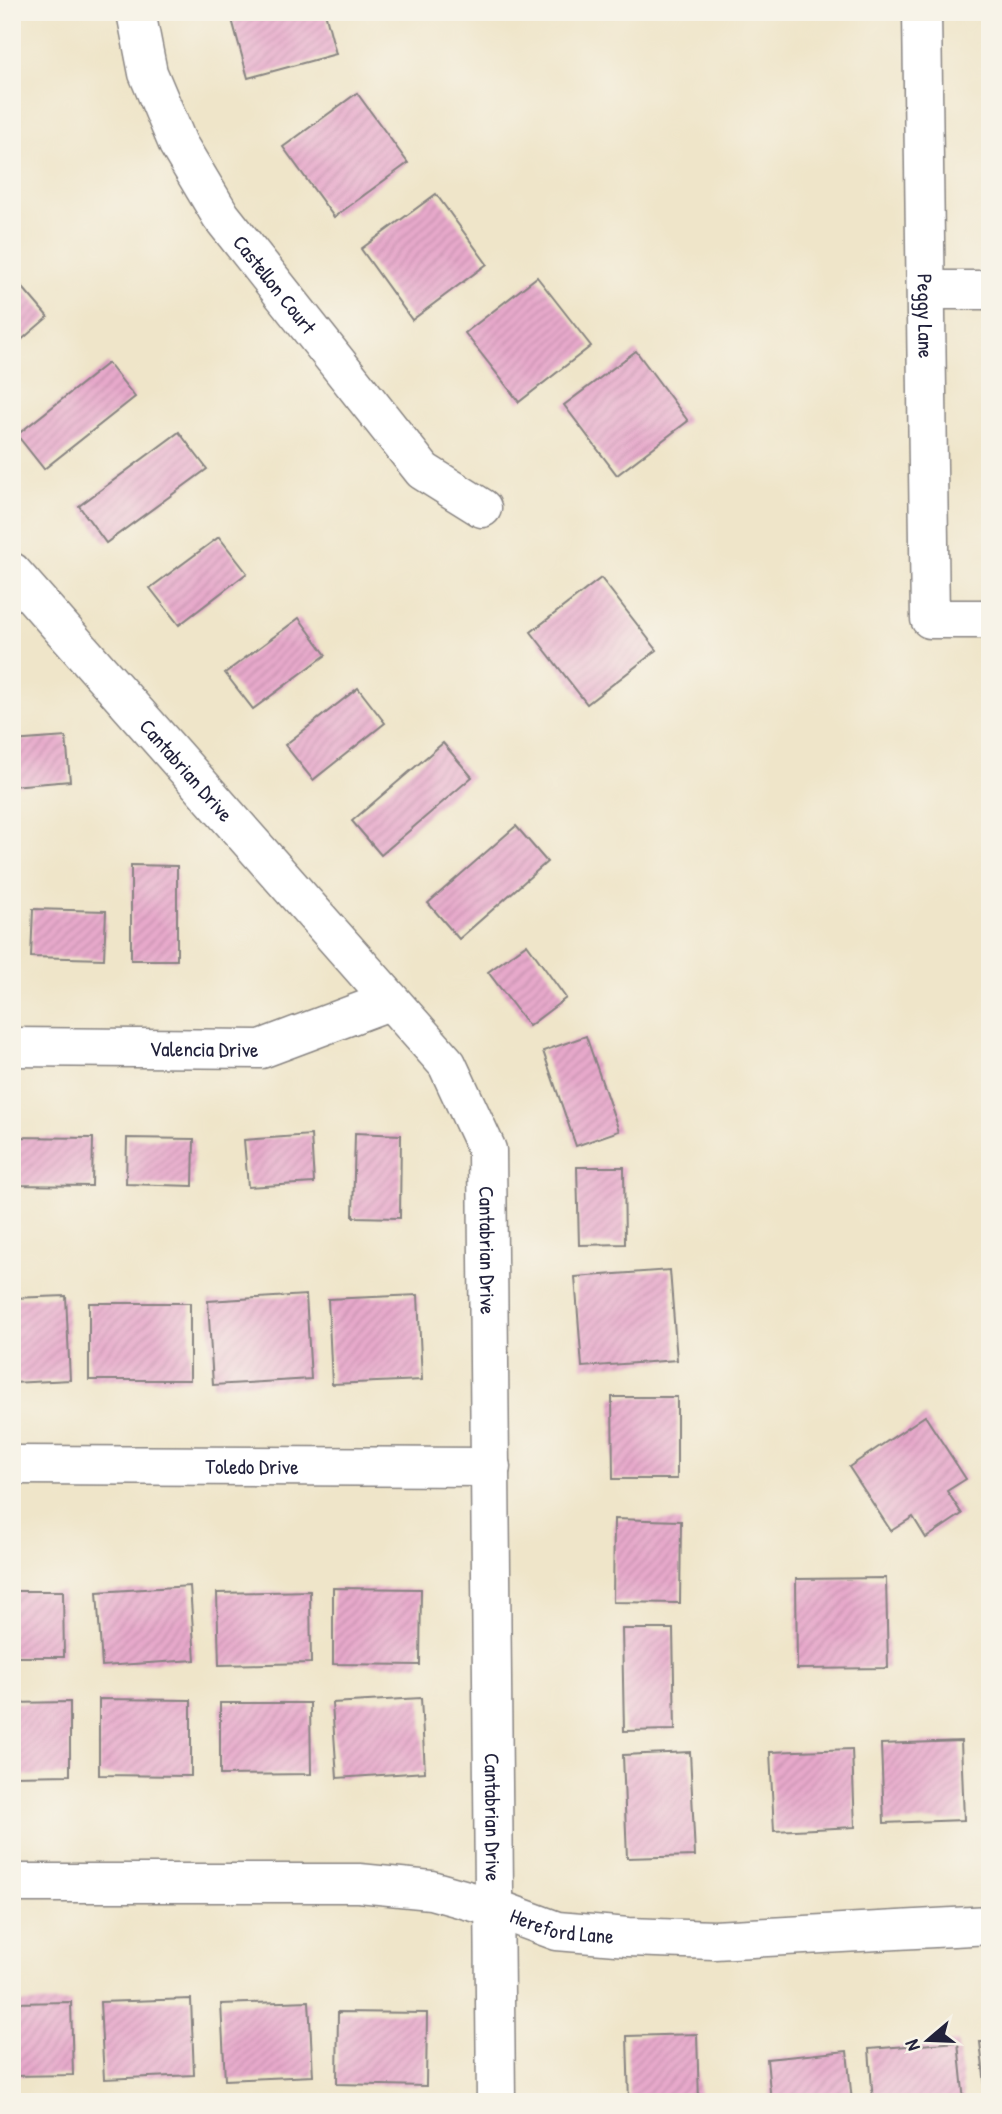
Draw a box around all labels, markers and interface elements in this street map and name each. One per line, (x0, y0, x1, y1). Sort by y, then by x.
street label: Castellon Court (227, 228, 324, 340)
street label: Peggy Lane (911, 273, 941, 359)
street label: Cantabrian Drive (134, 712, 240, 827)
street label: Valencia Drive (149, 1034, 259, 1063)
street label: Cantabrian Drive (473, 1186, 503, 1315)
street label: Toledo Drive (205, 1451, 299, 1481)
street label: Cantabrian Drive (478, 1753, 508, 1882)
street label: Hereford Lane (506, 1900, 615, 1950)
north arrow (894, 2006, 964, 2076)
text: N (898, 2037, 926, 2055)

